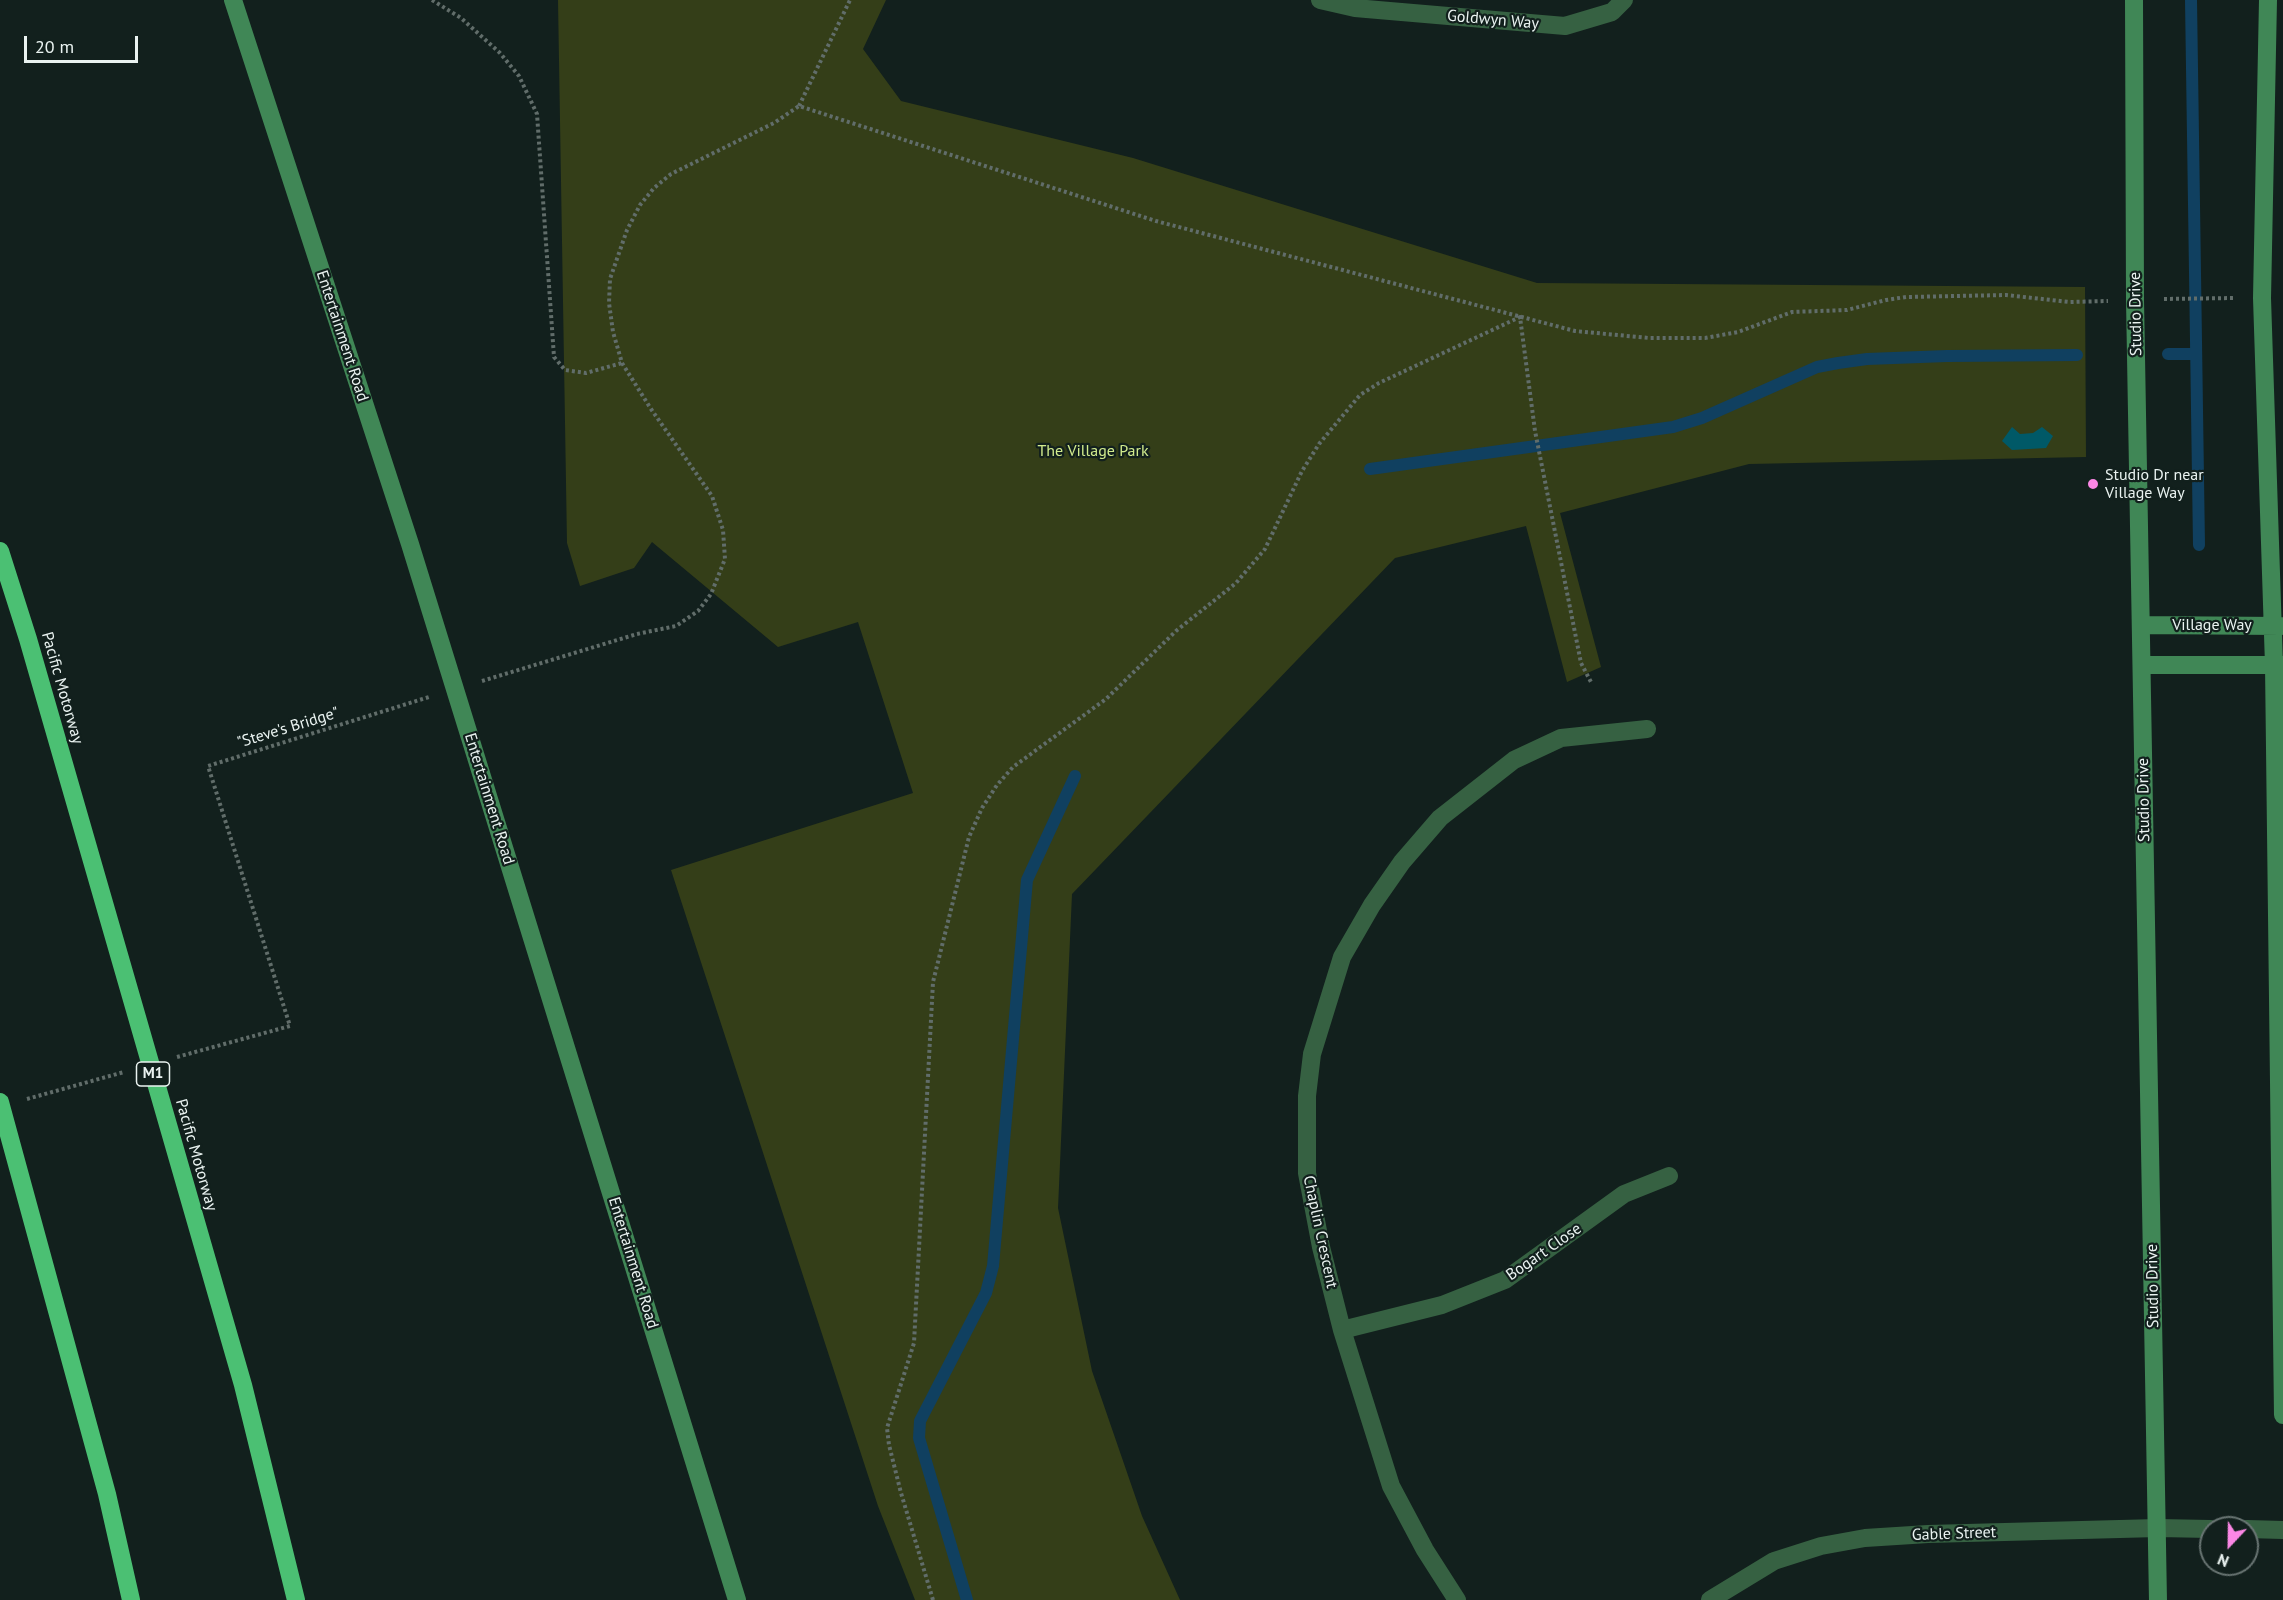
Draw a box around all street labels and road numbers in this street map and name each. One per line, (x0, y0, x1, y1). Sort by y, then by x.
street label: Goldwyn Way (1446, 6, 1540, 34)
street label: Entertainment Road (312, 268, 372, 404)
street label: Studio Drive (2126, 272, 2146, 356)
street label: Village Way (2172, 615, 2252, 635)
street label: Pacific Motorway (37, 630, 87, 746)
street label: "Steve's Bridge" (235, 703, 341, 753)
street label: Entertainment Road (460, 731, 518, 867)
street label: Studio Drive (2134, 758, 2154, 842)
road number: M1 (136, 1062, 170, 1086)
street label: Pacific Motorway (171, 1097, 221, 1213)
street label: Chaplin Crescent (1299, 1174, 1341, 1290)
street label: Entertainment Road (604, 1195, 662, 1331)
street label: Bogart Close (1503, 1219, 1585, 1285)
street label: Studio Drive (2143, 1244, 2163, 1328)
street label: Gable Street (1912, 1523, 1996, 1545)

